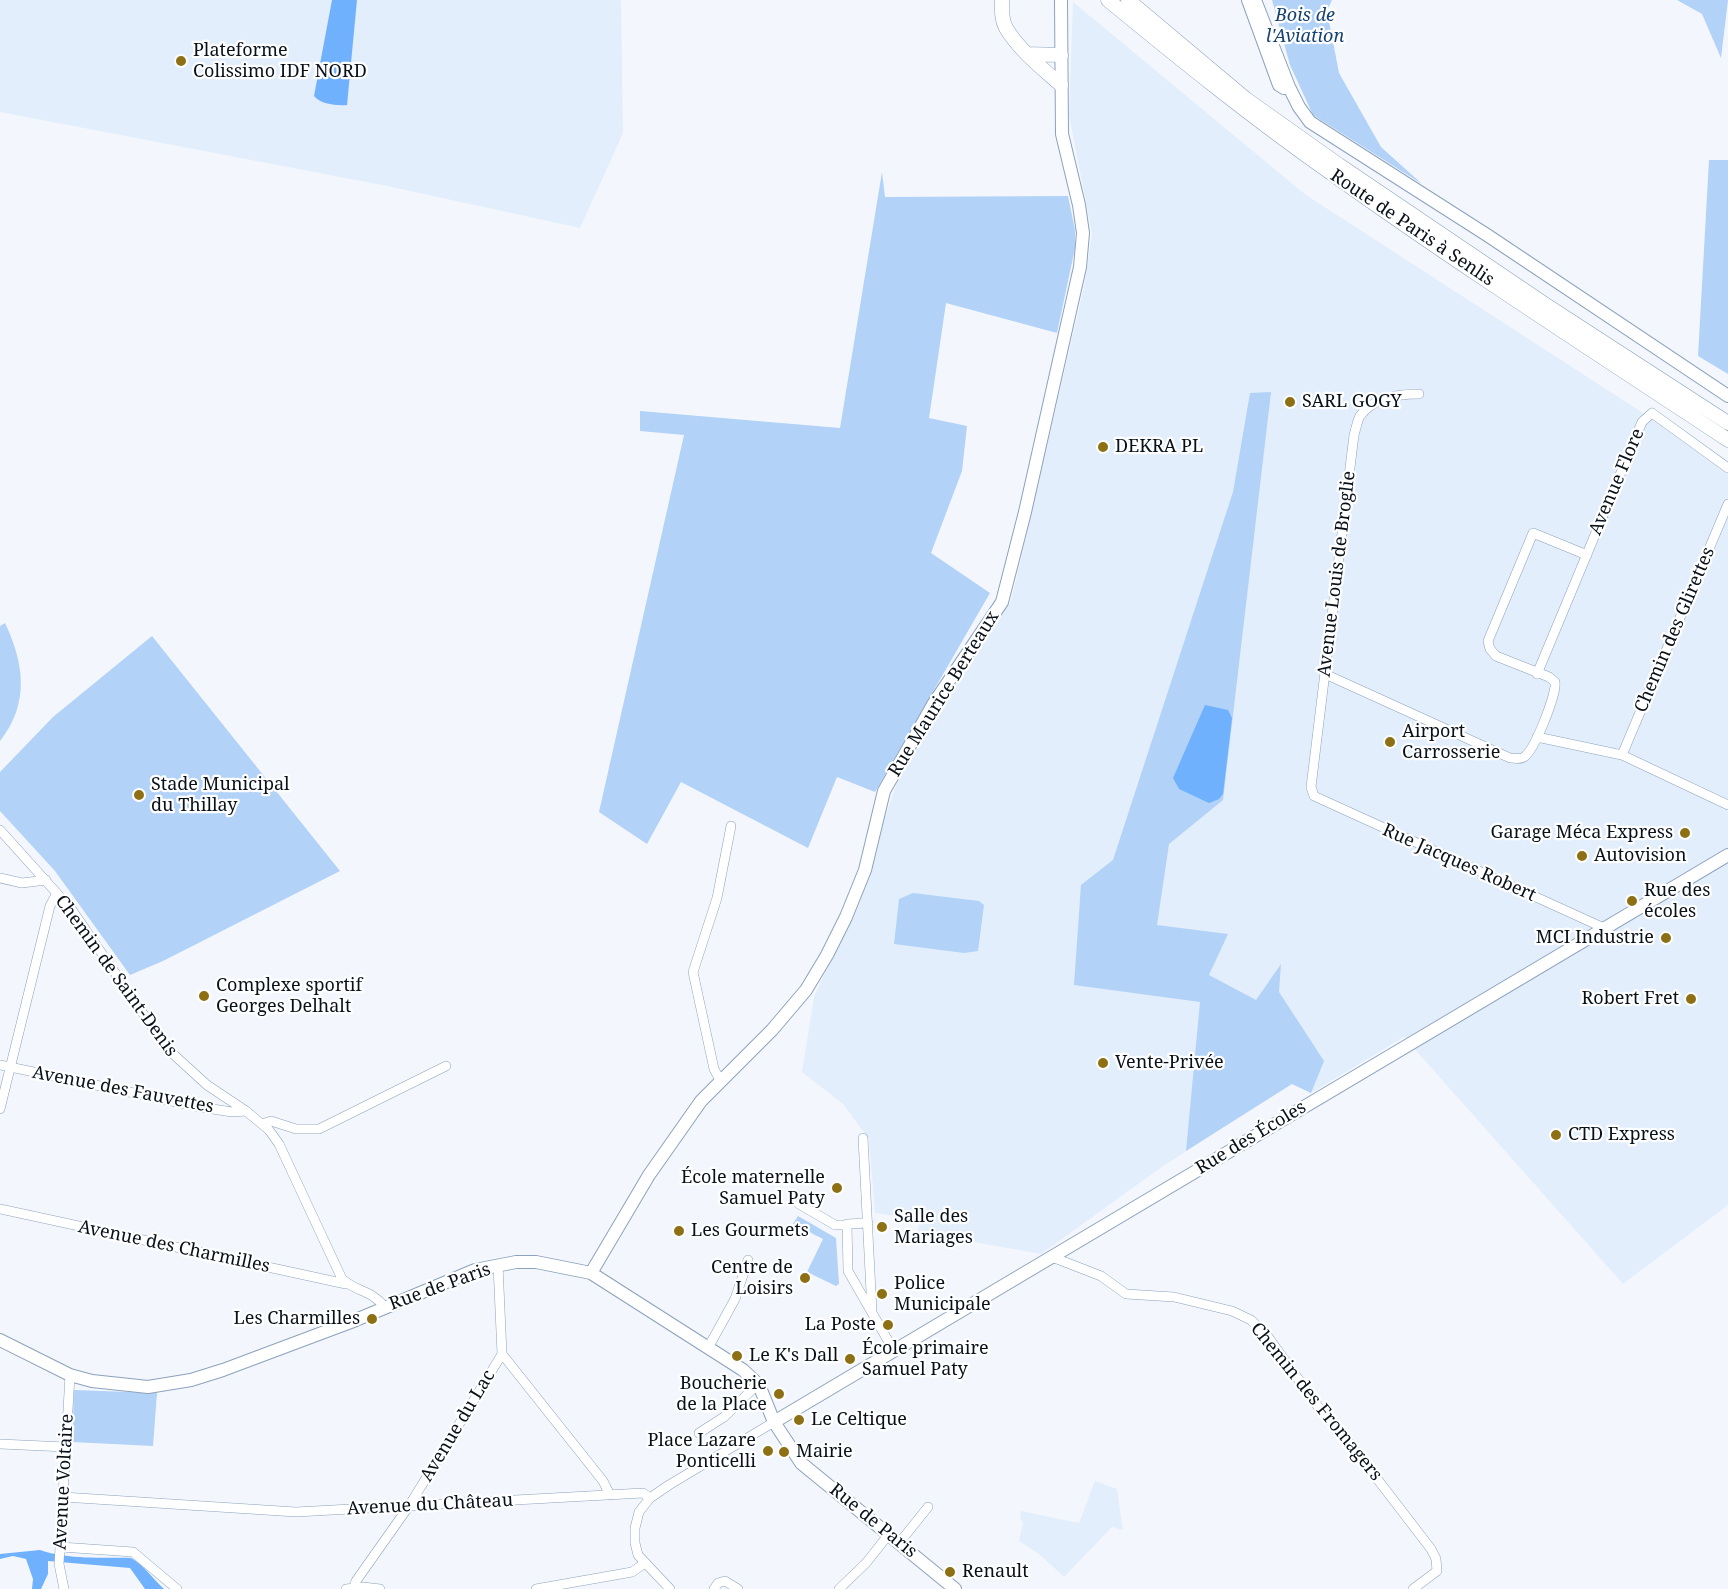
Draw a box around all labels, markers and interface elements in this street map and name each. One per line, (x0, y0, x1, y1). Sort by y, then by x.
park label: Bois de l'Aviation (1266, 5, 1344, 48)
place label: Plateforme Colissimo IDF NORD (193, 40, 367, 82)
marker: Plateforme Colissimo IDF NORD (174, 54, 188, 68)
street label: Route de Paris à Senlis (1326, 165, 1498, 291)
place label: SARL GOGY (1302, 391, 1402, 413)
marker: SARL GOGY (1283, 395, 1297, 409)
street label: Avenue Flore (1585, 425, 1649, 539)
place label: DEKRA PL (1115, 436, 1203, 458)
marker: DEKRA PL (1096, 440, 1110, 454)
street label: Avenue Louis de Broglie (1314, 470, 1360, 678)
street label: Chemin des Glirettes (1630, 544, 1720, 716)
street label: Rue Maurice Berteaux (884, 607, 1004, 781)
place label: Airport Carrosserie (1402, 721, 1500, 764)
marker: Airport Carrosserie (1383, 735, 1397, 749)
place label: Stade Municipal du Thillay (151, 774, 290, 816)
marker: Stade Municipal du Thillay (132, 788, 146, 802)
street label: Rue Jacques Robert (1379, 819, 1539, 907)
place label: Garage Méca Express (1491, 822, 1673, 844)
marker: Garage Méca Express (1678, 826, 1692, 840)
place label: Autovision (1594, 845, 1687, 867)
marker: Autovision (1575, 849, 1589, 863)
place label: Rue des écoles (1644, 880, 1710, 922)
street label: Chemin de Saint-Denis (50, 891, 182, 1061)
marker: Rue des écoles (1625, 894, 1639, 908)
place label: MCI Industrie (1536, 927, 1654, 949)
marker: MCI Industrie (1659, 931, 1673, 945)
place label: Complexe sportif Georges Delhalt (216, 975, 362, 1018)
place label: Robert Fret (1582, 988, 1679, 1010)
marker: Complexe sportif Georges Delhalt (197, 989, 211, 1003)
marker: Robert Fret (1684, 992, 1698, 1006)
place label: Vente-Privée (1115, 1052, 1224, 1074)
marker: Vente-Privée (1096, 1056, 1110, 1070)
street label: Avenue des Fauvettes (30, 1062, 216, 1118)
street label: Rue des Écoles (1192, 1097, 1310, 1179)
place label: CTD Express (1568, 1124, 1675, 1146)
marker: CTD Express (1549, 1128, 1563, 1142)
place label: École maternelle Samuel Paty (681, 1167, 825, 1210)
marker: École maternelle Samuel Paty (830, 1181, 844, 1195)
place label: Salle des Mariages (894, 1206, 973, 1248)
street label: Avenue des Charmilles (76, 1216, 272, 1278)
place label: Les Gourmets (691, 1220, 809, 1242)
marker: Salle des Mariages (875, 1220, 889, 1234)
marker: Les Gourmets (672, 1224, 686, 1238)
place label: Centre de Loisirs (711, 1257, 793, 1300)
street label: Rue de Paris (386, 1259, 494, 1315)
marker: Centre de Loisirs (798, 1271, 812, 1285)
place label: Police Municipale (894, 1273, 991, 1316)
marker: Police Municipale (875, 1287, 889, 1301)
place label: Les Charmilles (234, 1308, 360, 1330)
marker: Les Charmilles (365, 1312, 379, 1326)
place label: La Poste (805, 1314, 876, 1336)
marker: La Poste (881, 1318, 895, 1332)
street label: Chemin des Fromagers (1246, 1319, 1386, 1485)
place label: École primaire Samuel Paty (862, 1338, 989, 1380)
place label: Le K's Dall (749, 1345, 838, 1367)
marker: Le K's Dall (730, 1349, 744, 1363)
marker: École primaire Samuel Paty (843, 1352, 857, 1366)
street label: Avenue du Lac (416, 1366, 500, 1486)
place label: Boucherie de la Place (676, 1373, 767, 1416)
marker: Boucherie de la Place (772, 1387, 786, 1401)
place label: Le Celtique (811, 1409, 907, 1431)
street label: Avenue Voltaire (50, 1413, 78, 1551)
marker: Le Celtique (792, 1413, 806, 1427)
place label: Place Lazare Ponticelli (647, 1430, 756, 1472)
place label: Mairie (796, 1441, 853, 1463)
marker: Place Lazare Ponticelli (761, 1444, 775, 1458)
marker: Mairie (777, 1445, 791, 1459)
street label: Rue de Paris (825, 1479, 921, 1563)
street label: Avenue du Château (346, 1490, 514, 1520)
place label: Renault (962, 1561, 1029, 1583)
marker: Renault (943, 1565, 957, 1579)

